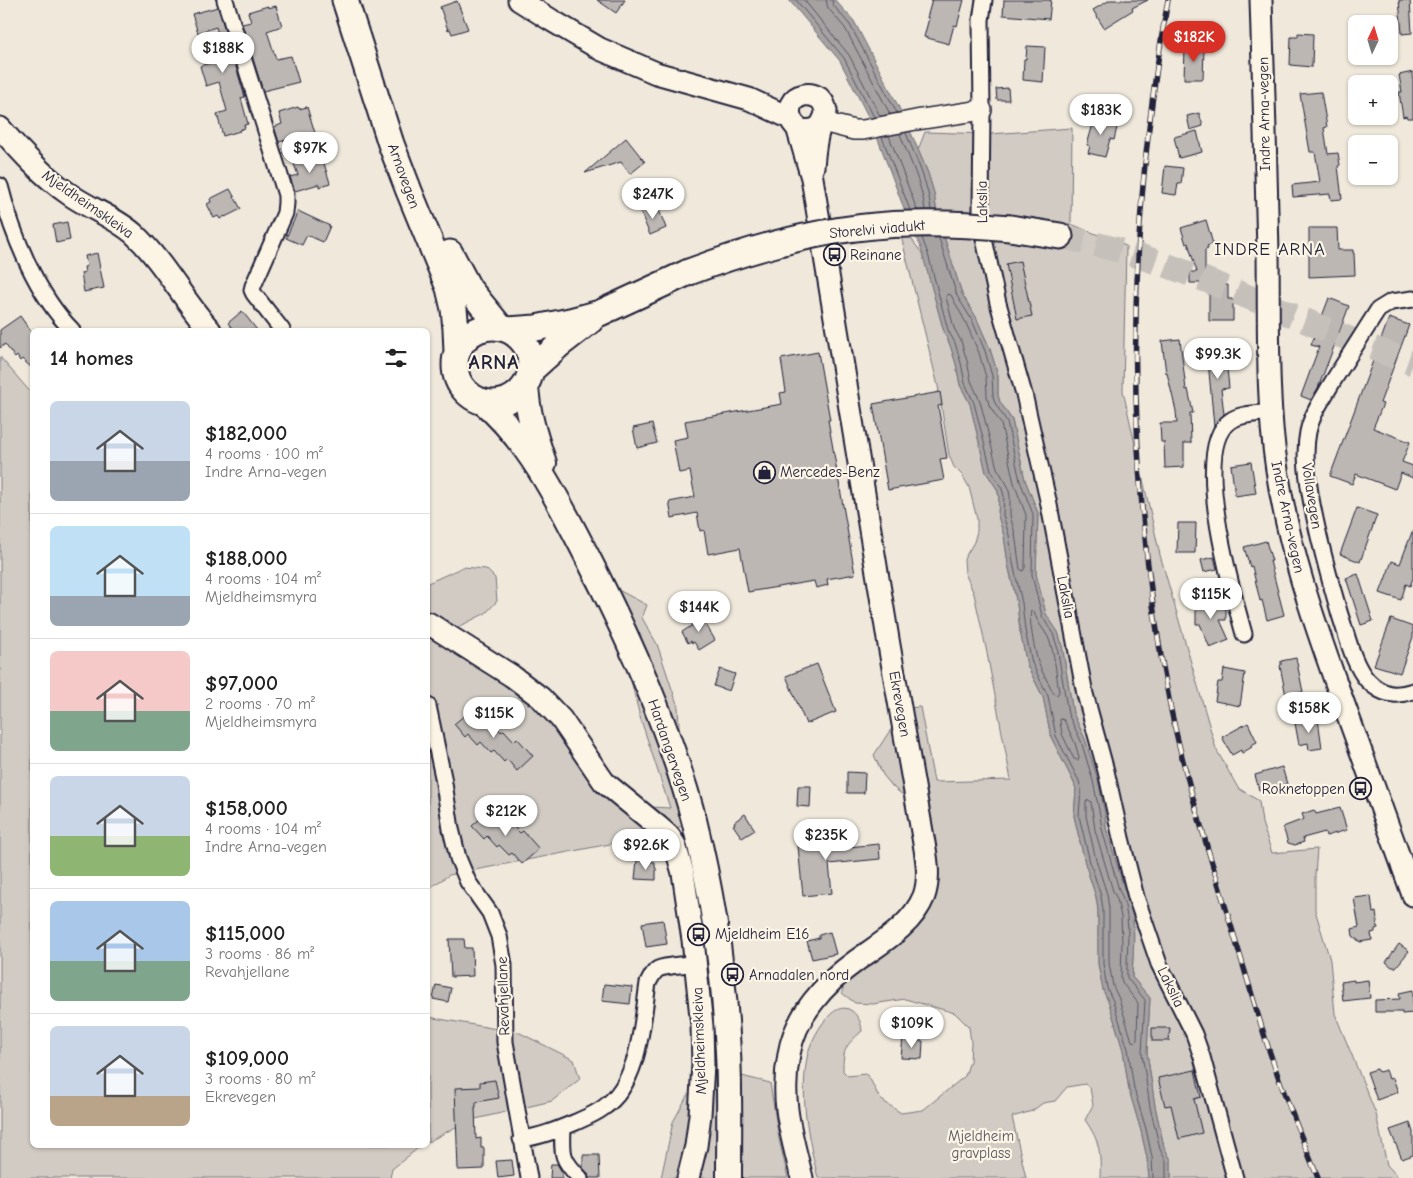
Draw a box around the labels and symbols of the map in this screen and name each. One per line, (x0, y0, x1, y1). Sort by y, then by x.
north arrow (1348, 15, 1398, 65)
pin: $182K (1159, 20, 1229, 63)
pin: $188K (188, 32, 258, 74)
street label: Indre Arna-vegen (1254, 57, 1274, 171)
pin: $183K (1066, 94, 1136, 136)
pin: $97K (280, 132, 340, 174)
street label: Arnavegen (384, 141, 424, 211)
street label: Mjeldheimskleiva (39, 166, 137, 242)
pin: $247K (618, 178, 688, 220)
street label: Lakslia (973, 180, 991, 224)
street label: Storelvi viadukt (828, 216, 926, 242)
district label: INDRE ARNA (1214, 239, 1326, 260)
bus stop icon: Reinane (822, 243, 846, 267)
place label: Reinane (850, 246, 902, 264)
pin: $99.3K (1177, 338, 1259, 380)
district label: ARNA (469, 351, 519, 374)
street label: Indre Arna-vegen (1267, 459, 1309, 575)
shop icon: Mercedes-Benz (752, 460, 776, 484)
street label: Vollavegen (1298, 462, 1326, 530)
place label: Mercedes-Benz (780, 463, 880, 481)
street label: Lakslia (1053, 574, 1079, 620)
pin: $115K (1176, 578, 1246, 620)
pin: $144K (664, 590, 734, 633)
street label: Ekrevegen (885, 670, 915, 738)
pin: $158K (1274, 692, 1344, 734)
pin: $115K (459, 696, 529, 739)
street label: Hardangervegen (644, 697, 696, 803)
bus stop icon: Roknetoppen (1349, 777, 1373, 801)
place label: Roknetoppen (1262, 780, 1345, 798)
pin: $212K (471, 794, 541, 837)
pin: $235K (791, 818, 861, 861)
pin: $92.6K (605, 828, 687, 871)
bus stop icon: Mjeldheim E16 (687, 922, 711, 946)
place label: Mjeldheim E16 (715, 925, 809, 943)
street label: Revahjellane (493, 956, 513, 1036)
bus stop icon: Arnadalen nord (721, 963, 745, 987)
street label: Lakslia (1154, 964, 1188, 1010)
place label: Arnadalen nord (749, 966, 849, 984)
street label: Mjeldheimskleiva (688, 987, 710, 1095)
pin: $109K (877, 1006, 947, 1049)
park label: Mjeldheim gravplass (948, 1127, 1014, 1162)

